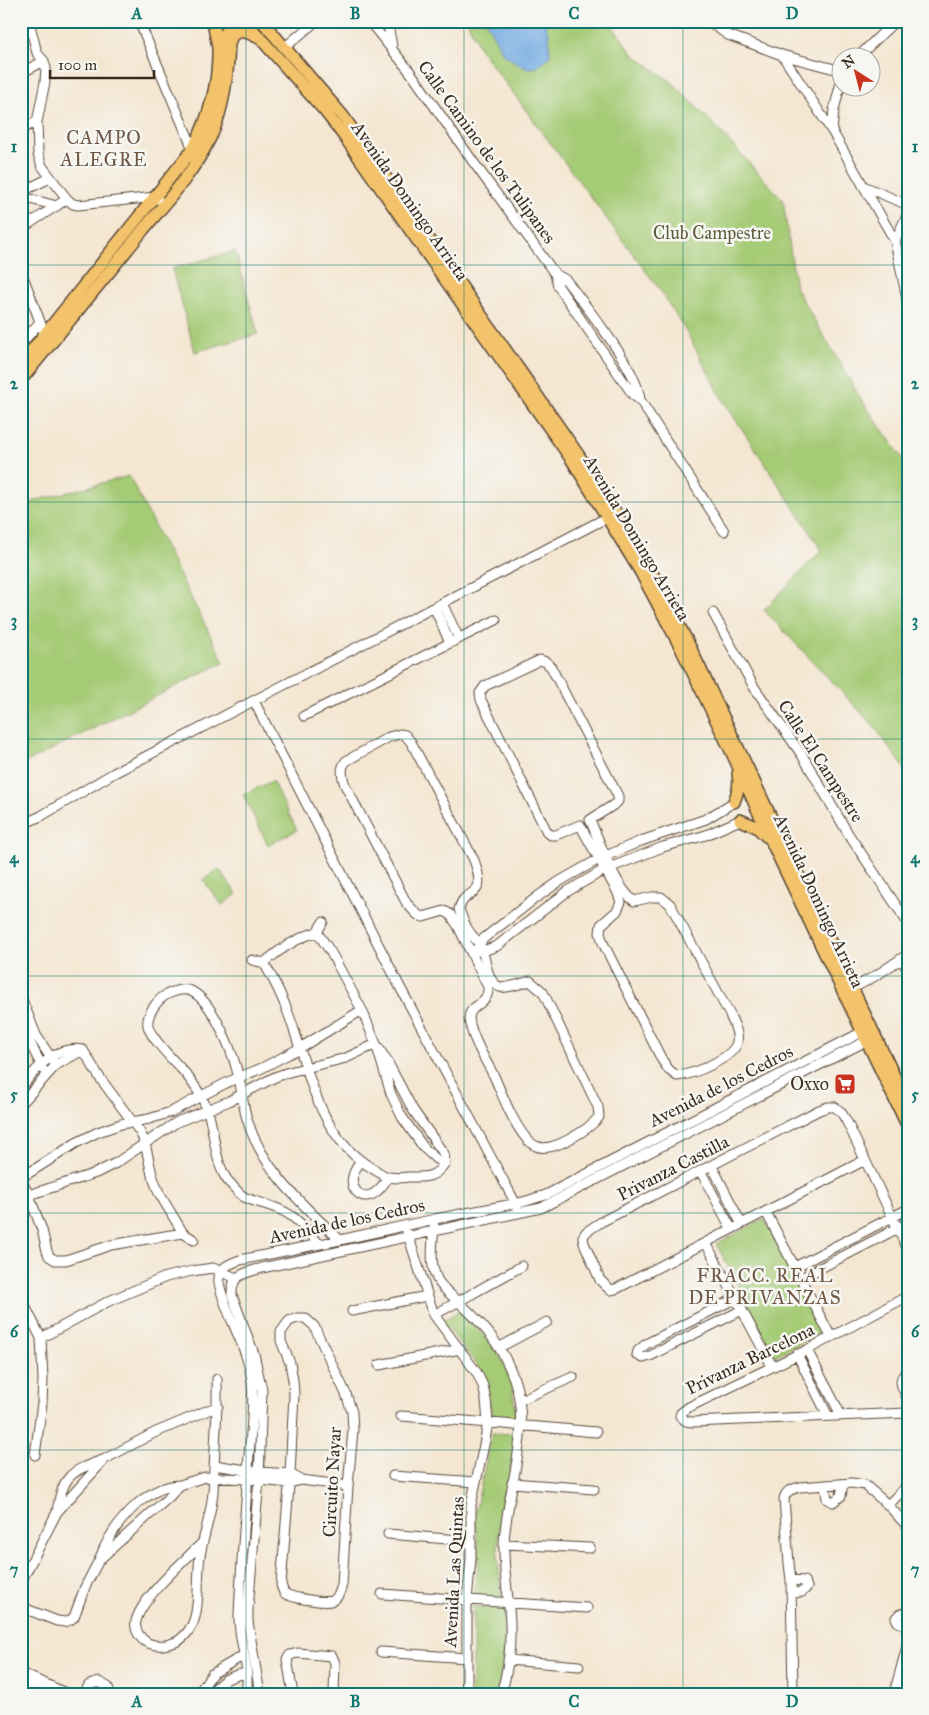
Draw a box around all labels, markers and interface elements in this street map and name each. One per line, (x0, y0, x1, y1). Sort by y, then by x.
text: A (131, 4, 143, 23)
text: B (350, 4, 360, 23)
text: C (569, 4, 580, 23)
text: D (786, 4, 799, 23)
scale bar (50, 48, 154, 80)
north arrow (832, 48, 882, 98)
text: N (839, 51, 859, 72)
text: 100 m (58, 56, 98, 74)
street label: Calle Camino de los Tulipanes (413, 56, 561, 248)
street label: Avenida Domingo Arrieta (345, 116, 473, 286)
district label: CAMPO ALEGRE (59, 126, 148, 171)
text: 1 (11, 137, 18, 156)
text: 1 (912, 137, 919, 156)
park label: Club Campestre (653, 222, 771, 244)
text: 2 (10, 374, 19, 393)
text: 2 (911, 374, 920, 393)
street label: Avenida Domingo Arrieta (578, 450, 695, 626)
text: 3 (11, 611, 17, 631)
text: 3 (912, 611, 918, 631)
street label: Calle El Campestre (773, 696, 869, 826)
street label: Avenida Domingo Arrieta (768, 810, 869, 992)
text: 4 (10, 848, 20, 868)
text: 4 (911, 848, 921, 868)
street label: Avenida de los Cedros (644, 1040, 797, 1132)
supermarket icon: Oxxo (833, 1072, 857, 1096)
place label: Oxxo (790, 1073, 829, 1095)
text: 5 (10, 1085, 18, 1104)
text: 5 (911, 1085, 919, 1104)
street label: Privanza Castilla (613, 1130, 733, 1206)
street label: Avenida de los Cedros (266, 1194, 427, 1248)
district label: FRACC. REAL DE PRIVANZAS (688, 1264, 842, 1309)
street label: Privanza Barcelona (682, 1318, 818, 1400)
text: 6 (10, 1322, 19, 1341)
text: 6 (911, 1322, 920, 1341)
street label: Circuito Nayar (318, 1426, 346, 1538)
street label: Avenida Las Quintas (439, 1496, 469, 1649)
text: 7 (10, 1560, 19, 1579)
text: 7 (911, 1560, 920, 1579)
text: A (131, 1692, 143, 1711)
text: B (350, 1692, 360, 1711)
text: C (569, 1692, 580, 1711)
text: D (786, 1692, 799, 1711)

